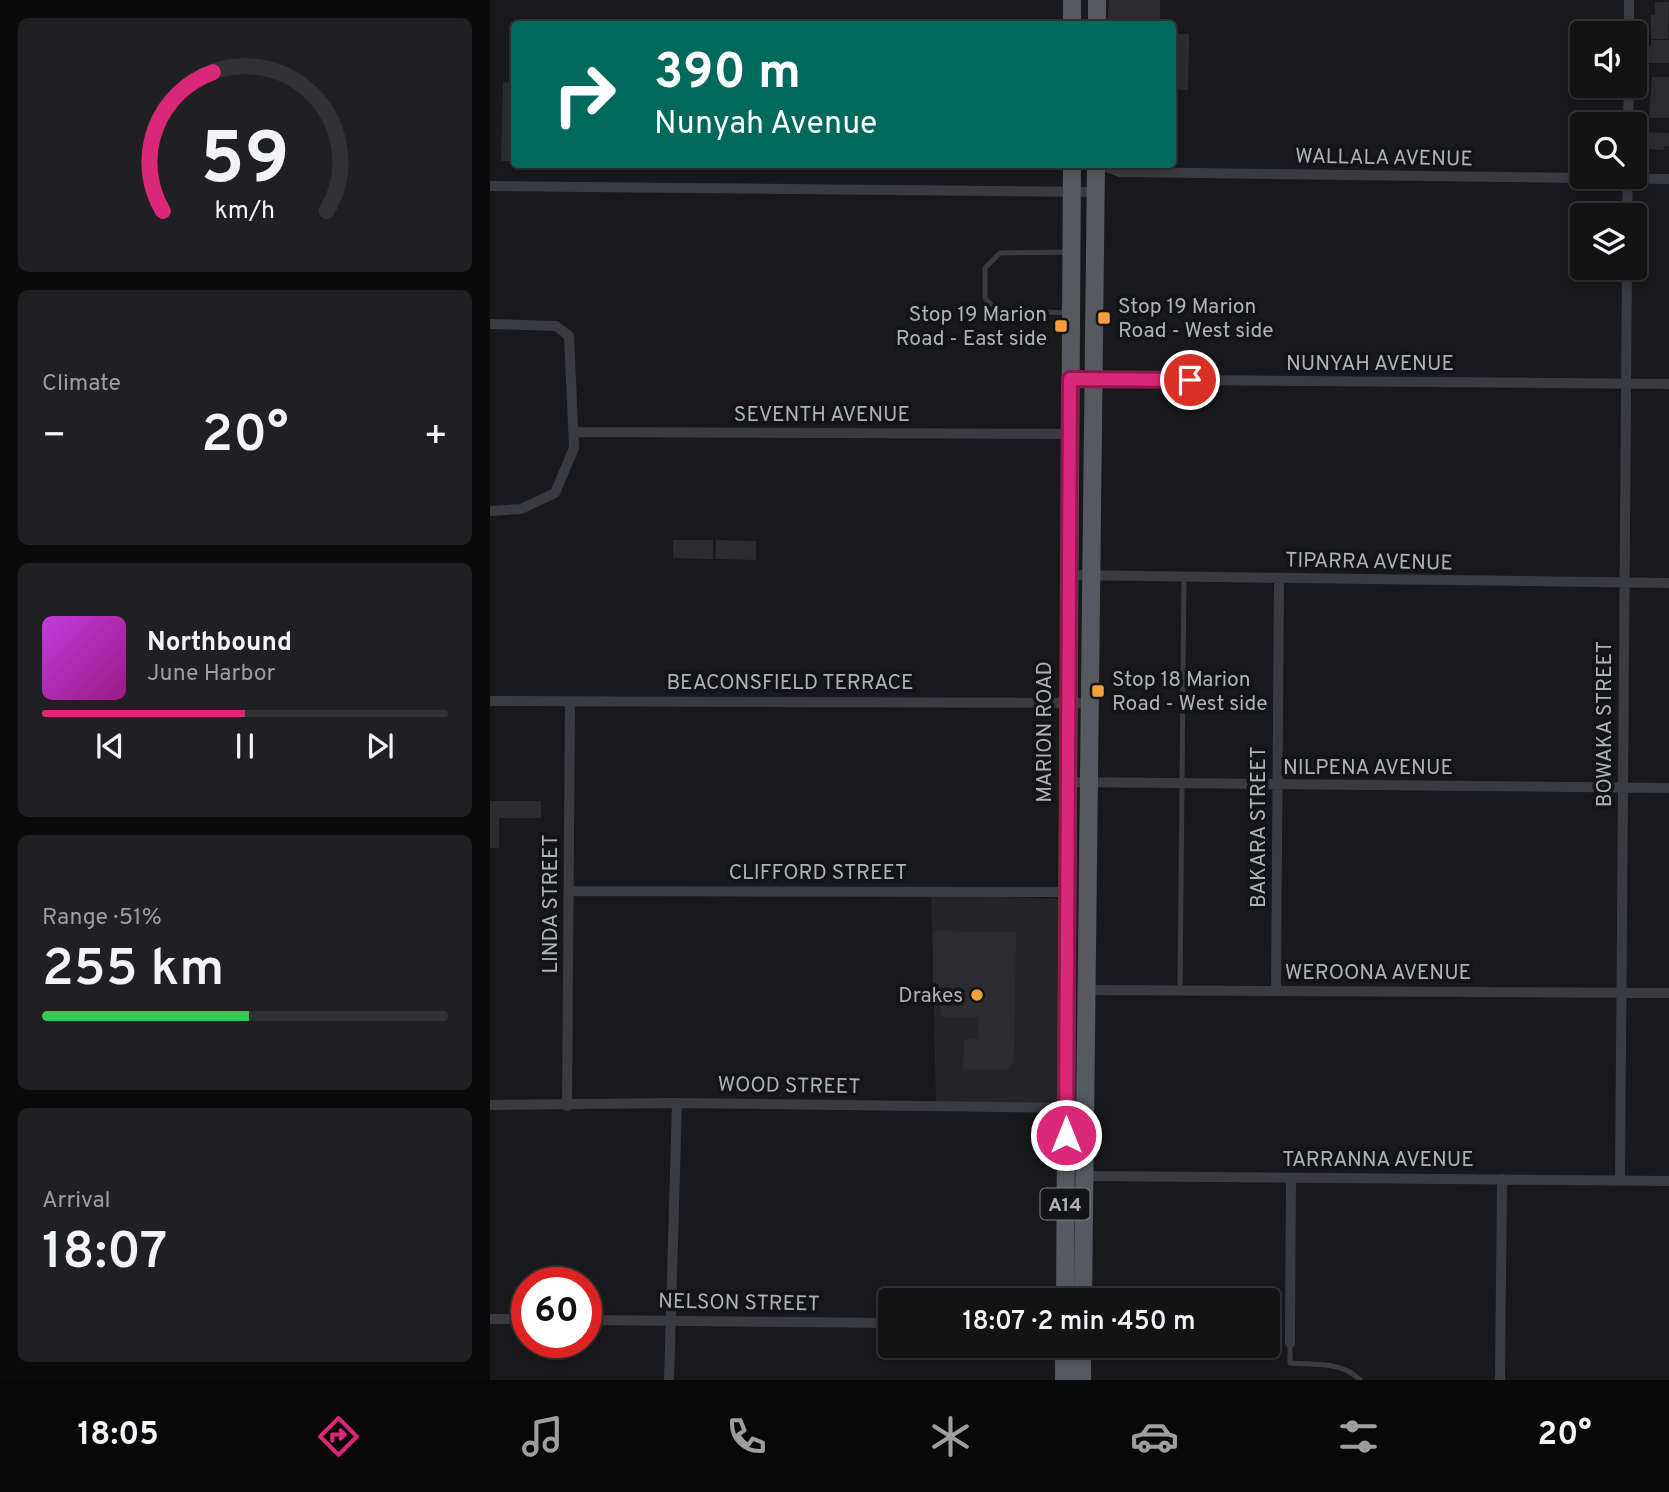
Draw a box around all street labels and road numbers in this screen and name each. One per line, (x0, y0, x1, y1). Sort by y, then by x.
street label: WALLALA AVENUE (1295, 143, 1473, 174)
street label: NUNYAH AVENUE (1286, 351, 1454, 378)
street label: SEVENTH AVENUE (734, 402, 910, 429)
street label: TIPARRA AVENUE (1285, 548, 1453, 577)
street label: BOWAKA STREET (1592, 641, 1619, 807)
street label: MARION ROAD (1032, 661, 1059, 803)
street label: BEACONSFIELD TERRACE (666, 670, 914, 697)
street label: BAKARA STREET (1246, 746, 1273, 908)
street label: NILPENA AVENUE (1283, 755, 1453, 782)
street label: LINDA STREET (538, 834, 565, 974)
street label: CLIFFORD STREET (729, 860, 907, 887)
street label: WEROONA AVENUE (1285, 960, 1471, 987)
street label: WOOD STREET (717, 1072, 861, 1101)
street label: TARRANNA AVENUE (1282, 1147, 1474, 1174)
road number: A14 (1040, 1188, 1090, 1220)
street label: NELSON STREET (658, 1289, 820, 1318)

